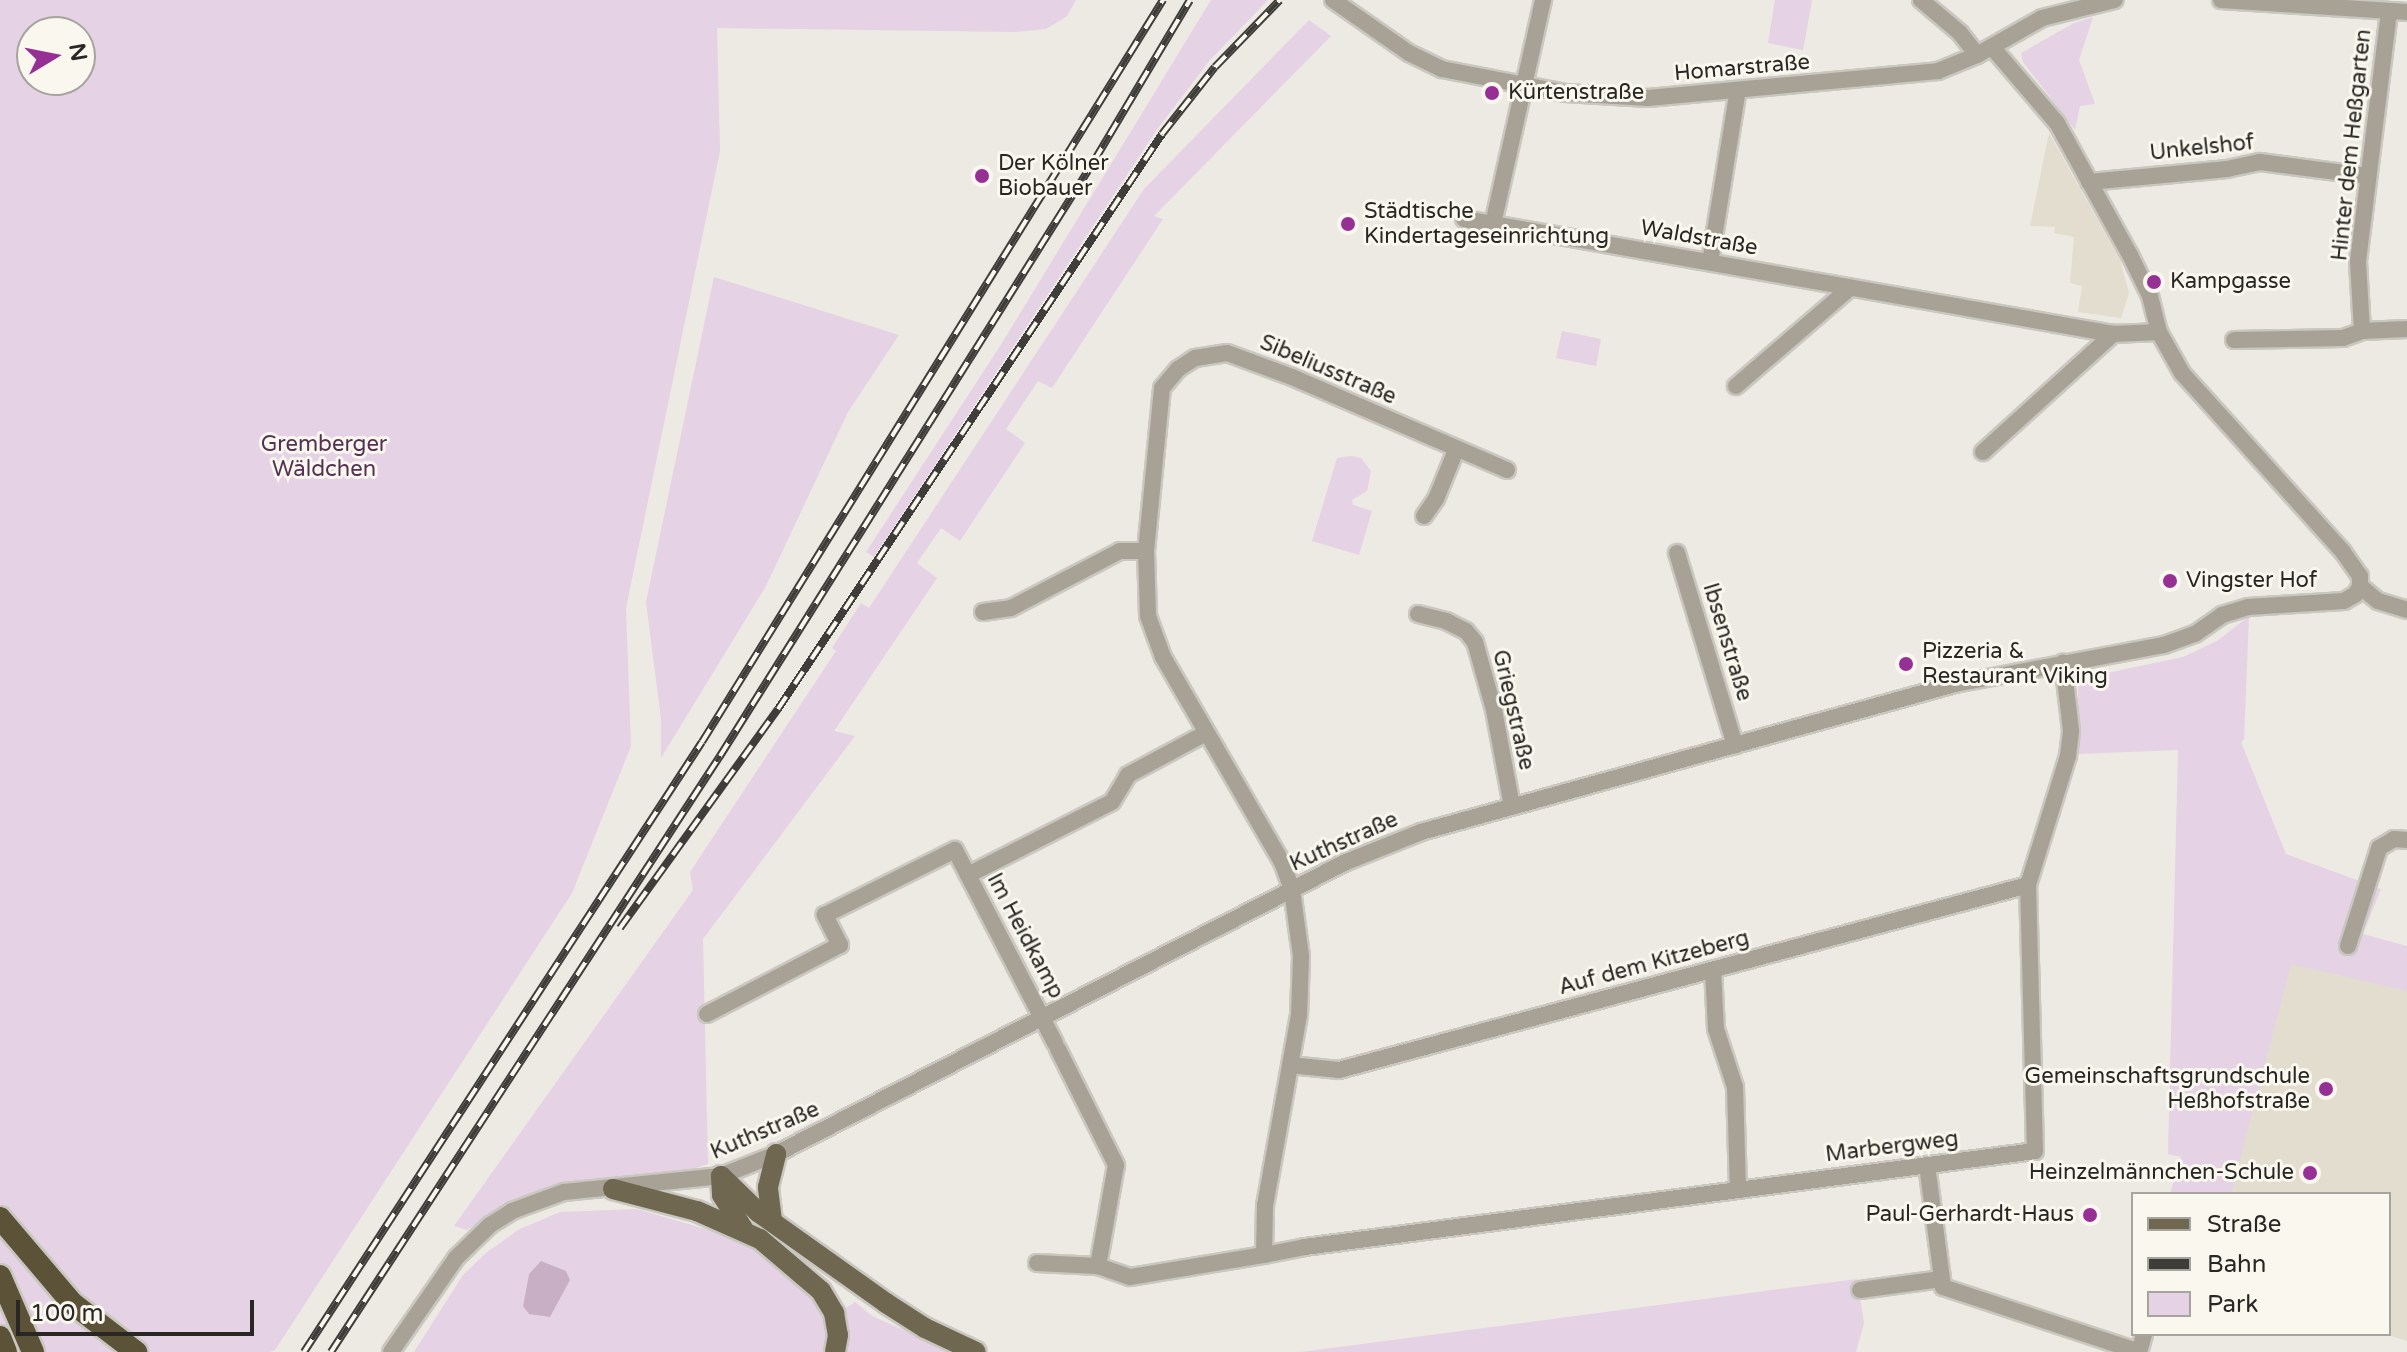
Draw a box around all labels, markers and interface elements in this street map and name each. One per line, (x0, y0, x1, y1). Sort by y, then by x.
north arrow (16, 16, 96, 96)
street label: Hinter dem Heßgarten (2327, 28, 2377, 262)
text: N (63, 41, 92, 63)
street label: Homarstraße (1673, 49, 1811, 87)
place label: Kürtenstraße (1508, 80, 1644, 106)
marker: Kürtenstraße (1483, 84, 1501, 102)
street label: Unkelshof (2148, 129, 2256, 167)
place label: Der Kölner Biobauer (998, 150, 1109, 202)
marker: Der Kölner Biobauer (973, 167, 991, 185)
place label: Städtische Kindertageseinrichtung (1364, 198, 1609, 250)
marker: Städtische Kindertageseinrichtung (1339, 215, 1357, 233)
street label: Waldstraße (1638, 215, 1760, 261)
place label: Kampgasse (2170, 269, 2291, 295)
marker: Kampgasse (2145, 273, 2163, 291)
street label: Sibeliusstraße (1256, 329, 1400, 411)
park label: Gremberger Wäldchen (261, 431, 387, 482)
place label: Vingster Hof (2186, 568, 2317, 594)
marker: Vingster Hof (2161, 572, 2179, 590)
street label: Ibsenstraße (1697, 580, 1757, 704)
place label: Pizzeria & Restaurant Viking (1922, 638, 2108, 690)
street label: Griegstraße (1486, 647, 1540, 773)
marker: Pizzeria & Restaurant Viking (1897, 655, 1915, 673)
street label: Kuthstraße (1286, 806, 1402, 878)
street label: Im Heidkamp (981, 869, 1069, 1003)
street label: Auf dem Kitzeberg (1556, 925, 1752, 1001)
place label: Gemeinschaftsgrundschule Heßhofstraße (2025, 1063, 2310, 1114)
marker: Gemeinschaftsgrundschule Heßhofstraße (2317, 1080, 2335, 1098)
street label: Kuthstraße (707, 1096, 823, 1166)
street label: Marbergweg (1824, 1126, 1960, 1168)
place label: Heinzelmännchen-Schule (2029, 1160, 2294, 1186)
marker: Heinzelmännchen-Schule (2301, 1164, 2319, 1182)
legend (2131, 1192, 2391, 1336)
place label: Paul-Gerhardt-Haus (1865, 1202, 2074, 1228)
marker: Paul-Gerhardt-Haus (2081, 1206, 2099, 1224)
text: Straße (2207, 1210, 2281, 1239)
text: Bahn (2207, 1250, 2266, 1279)
scale bar (20, 1284, 258, 1334)
text: Park (2207, 1290, 2258, 1319)
text: 100 m (30, 1299, 104, 1328)

